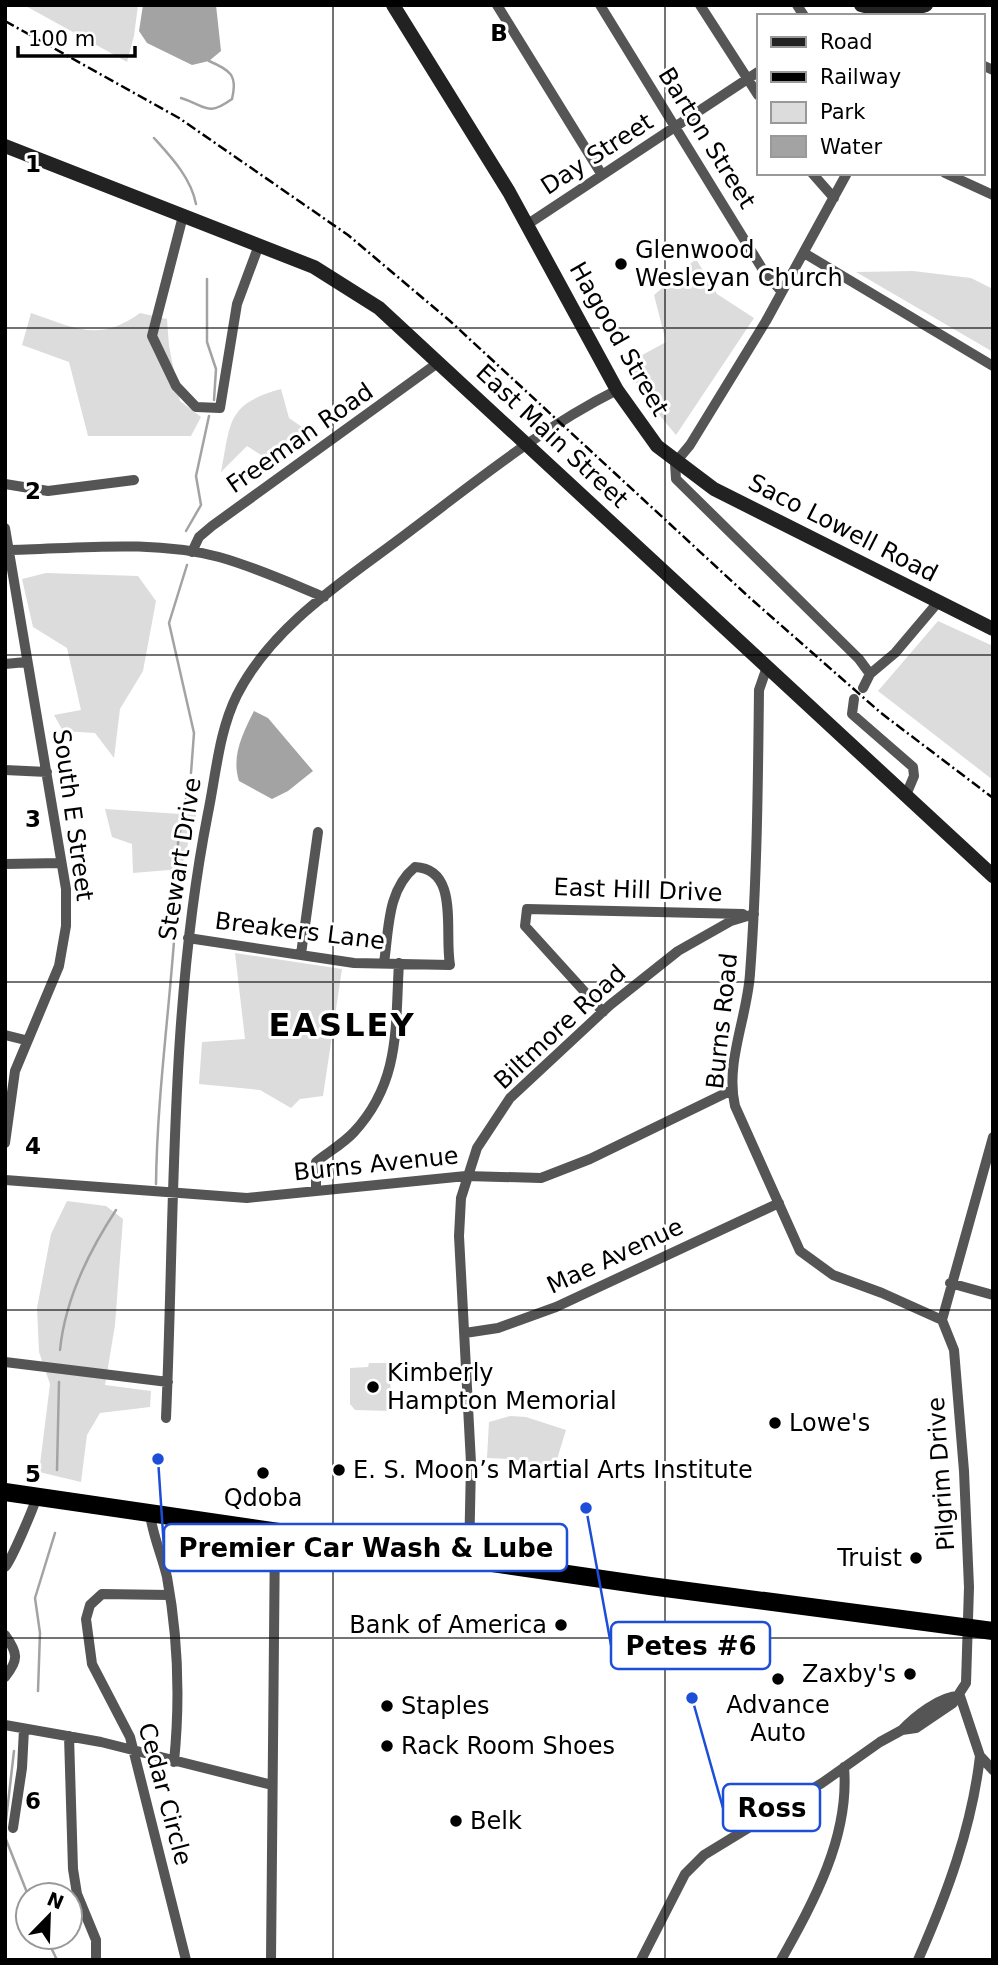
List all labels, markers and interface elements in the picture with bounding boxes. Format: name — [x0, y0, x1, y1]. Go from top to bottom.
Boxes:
scale bar — [18, 14, 135, 58]
legend — [757, 14, 984, 175]
text: B — [490, 20, 508, 46]
text: 100 m — [28, 27, 95, 51]
text: Road — [820, 30, 873, 54]
street label: Barton Street — [652, 62, 762, 214]
text: Railway — [820, 65, 901, 89]
text: Park — [820, 100, 866, 124]
street label: Day Street — [536, 107, 658, 201]
text: Water — [820, 135, 882, 159]
text: 1 — [25, 151, 41, 177]
place label: Glenwood Wesleyan Church — [635, 236, 843, 292]
marker: Glenwood Wesleyan Church — [613, 256, 629, 272]
street label: Hagood Street — [564, 257, 674, 421]
street label: East Main Street — [470, 358, 634, 514]
street label: Freeman Road — [221, 377, 379, 499]
street label: Saco Lowell Road — [744, 468, 942, 588]
text: 2 — [25, 478, 41, 504]
street label: South E Street — [47, 727, 99, 903]
street label: Stewart Drive — [153, 776, 207, 942]
text: 3 — [25, 806, 41, 832]
street label: East Hill Drive — [553, 873, 723, 907]
street label: Breakers Lane — [213, 907, 387, 955]
street label: Burns Road — [701, 952, 743, 1090]
street label: Biltmore Road — [489, 959, 631, 1095]
district label: EASLEY — [268, 1006, 416, 1044]
text: 4 — [25, 1133, 41, 1159]
street label: Burns Avenue — [292, 1141, 460, 1187]
street label: Mae Avenue — [542, 1212, 688, 1300]
place label: Kimberly Hampton Memorial — [387, 1359, 617, 1415]
marker: Kimberly Hampton Memorial — [365, 1379, 381, 1395]
street label: Pilgrim Drive — [922, 1396, 960, 1552]
place label: Lowe's — [789, 1409, 870, 1437]
marker: Lowe's — [767, 1415, 783, 1431]
place label: E. S. Moon’s Martial Arts Institute — [353, 1456, 753, 1484]
text: 5 — [25, 1461, 41, 1487]
marker: E. S. Moon’s Martial Arts Institute — [331, 1462, 347, 1478]
marker: Qdoba — [255, 1465, 271, 1481]
place label: Qdoba — [224, 1484, 302, 1512]
callout: Premier Car Wash & Lube — [164, 1524, 567, 1571]
text: Premier Car Wash & Lube — [179, 1533, 553, 1563]
place label: Truist — [836, 1544, 902, 1572]
marker: Truist — [908, 1550, 924, 1566]
place label: Bank of America — [349, 1611, 547, 1639]
marker: Bank of America — [553, 1617, 569, 1633]
callout: Petes #6 — [611, 1622, 770, 1669]
text: Petes #6 — [625, 1631, 757, 1661]
place label: Zaxby's — [802, 1660, 896, 1688]
marker: Zaxby's — [902, 1666, 918, 1682]
marker: Advance Auto — [770, 1671, 786, 1687]
place label: Advance Auto — [726, 1691, 830, 1747]
place label: Staples — [401, 1692, 490, 1720]
marker: Staples — [379, 1698, 395, 1714]
street label: Cedar Circle — [133, 1720, 197, 1868]
place label: Rack Room Shoes — [401, 1732, 615, 1760]
marker: Rack Room Shoes — [379, 1738, 395, 1754]
callout: Ross — [723, 1784, 820, 1831]
text: 6 — [25, 1788, 41, 1814]
text: Ross — [738, 1793, 806, 1823]
place label: Belk — [470, 1807, 522, 1835]
marker: Belk — [448, 1813, 464, 1829]
north arrow — [14, 1881, 84, 1951]
text: N — [44, 1887, 67, 1914]

